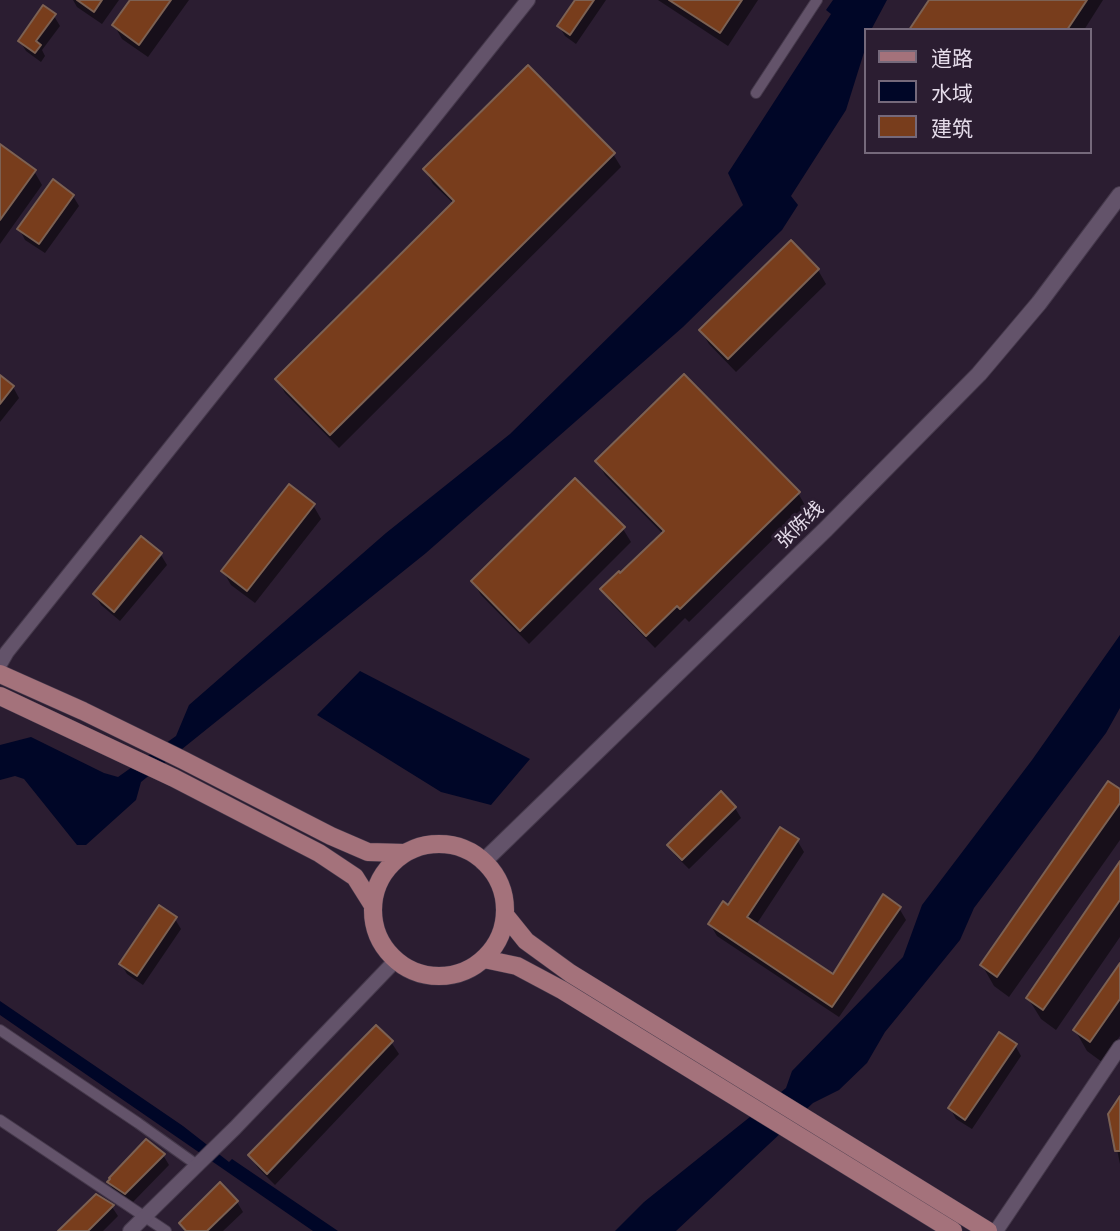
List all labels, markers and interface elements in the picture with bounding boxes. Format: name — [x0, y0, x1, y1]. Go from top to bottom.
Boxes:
legend — [864, 28, 1092, 154]
text: 道路 — [931, 46, 973, 71]
text: 水域 — [931, 81, 973, 106]
text: 建筑 — [931, 116, 973, 141]
street label: 张陈线 — [772, 497, 828, 553]

